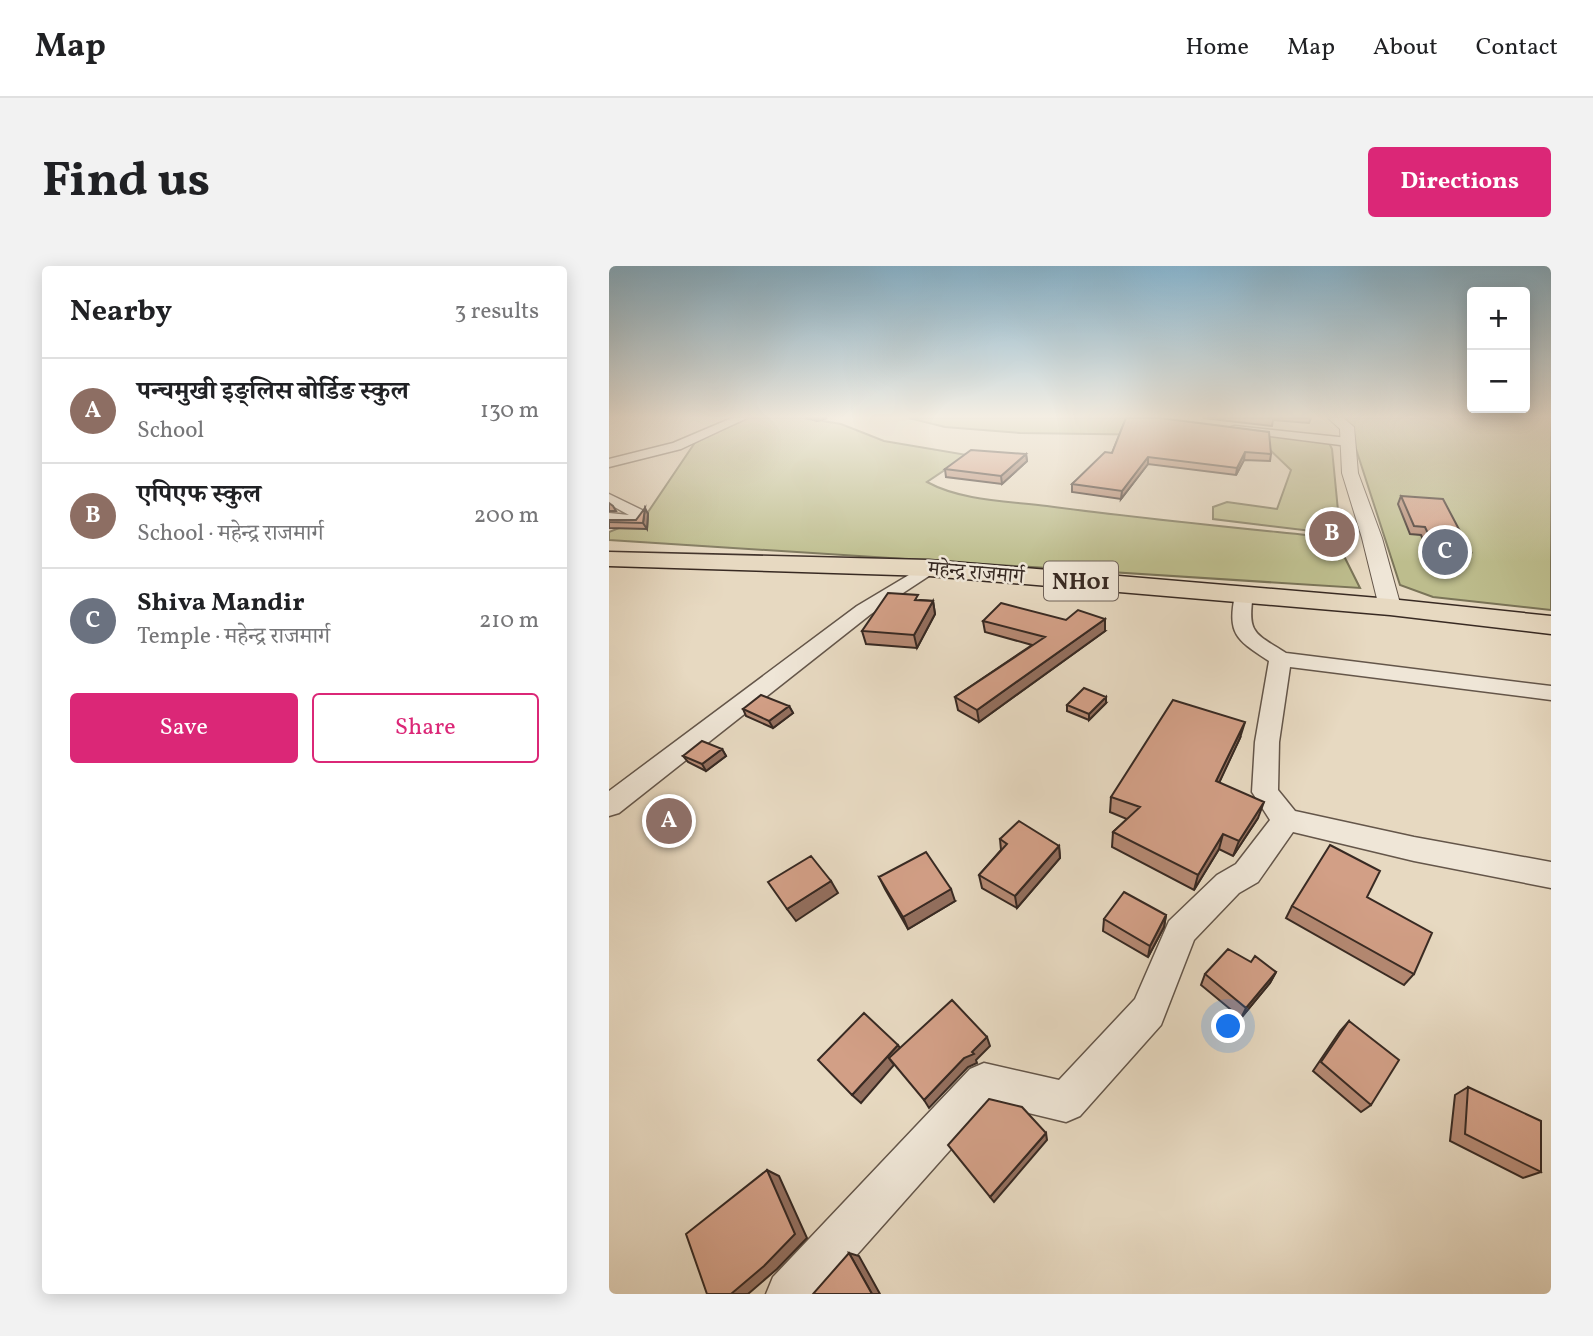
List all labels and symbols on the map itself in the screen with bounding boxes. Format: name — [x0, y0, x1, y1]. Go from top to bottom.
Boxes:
pin: B — [1309, 508, 1355, 560]
pin: C — [1422, 526, 1468, 578]
street label: महेन्द्र राजमार्ग — [926, 555, 1026, 592]
road number: NH01 — [1044, 562, 1118, 600]
pin: A — [646, 795, 692, 847]
your location — [1211, 1009, 1245, 1043]

